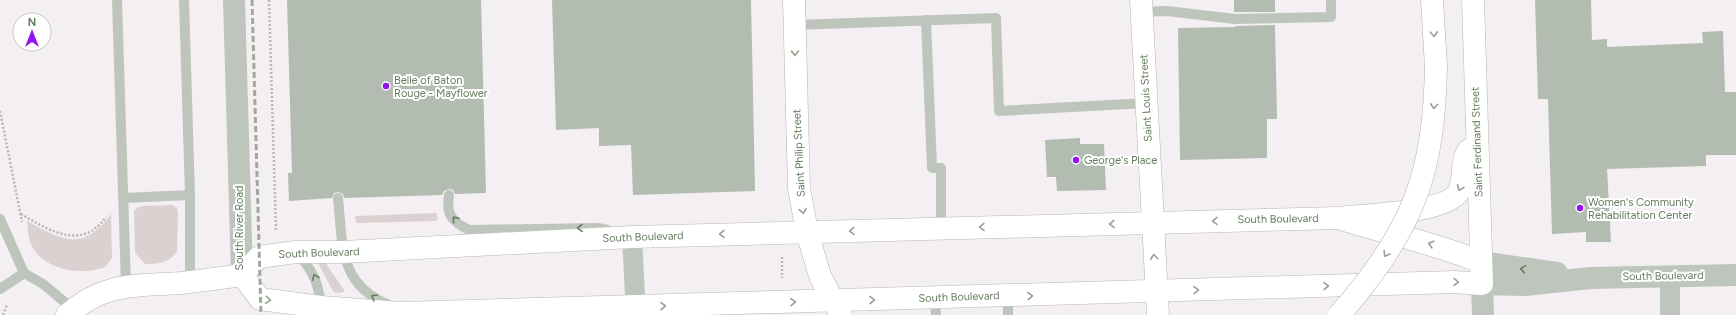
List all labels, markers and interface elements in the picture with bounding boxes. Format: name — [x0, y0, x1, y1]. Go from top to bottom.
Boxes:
north arrow — [12, 12, 52, 52]
text: N — [28, 16, 36, 29]
one-way arrow — [1430, 31, 1438, 37]
one-way arrow — [791, 50, 799, 56]
street label: Saint Louis Street — [1137, 54, 1155, 142]
place label: Belle of Baton Rouge - Mayflower — [394, 74, 488, 100]
marker: Belle of Baton Rouge - Mayflower — [381, 81, 391, 91]
street label: Saint Ferdinand Street — [1469, 87, 1485, 197]
one-way arrow — [1430, 103, 1439, 109]
street label: Saint Philip Street — [790, 109, 808, 197]
place label: George's Place — [1084, 154, 1157, 167]
marker: George's Place — [1071, 155, 1081, 165]
one-way arrow — [1456, 184, 1464, 191]
street label: South River Road — [233, 185, 246, 271]
place label: Women's Community Rehabilitation Center — [1588, 196, 1694, 222]
marker: Women's Community Rehabilitation Center — [1575, 203, 1585, 213]
one-way arrow — [798, 207, 807, 214]
street label: South Boulevard — [1237, 212, 1319, 226]
one-way arrow — [452, 217, 459, 224]
one-way arrow — [1212, 217, 1218, 225]
one-way arrow — [1109, 219, 1115, 228]
one-way arrow — [979, 222, 985, 231]
one-way arrow — [577, 224, 583, 232]
one-way arrow — [849, 226, 855, 235]
street label: South Boulevard — [602, 229, 684, 245]
one-way arrow — [719, 230, 725, 239]
one-way arrow — [1428, 240, 1435, 249]
street label: South Boulevard — [278, 245, 360, 261]
one-way arrow — [1383, 250, 1390, 257]
one-way arrow — [1150, 254, 1159, 260]
one-way arrow — [1520, 265, 1526, 274]
street label: South Boulevard — [1622, 269, 1704, 283]
one-way arrow — [311, 273, 319, 280]
one-way arrow — [1453, 278, 1459, 287]
one-way arrow — [1323, 282, 1329, 290]
one-way arrow — [1193, 286, 1199, 295]
street label: South Boulevard — [918, 289, 1000, 305]
one-way arrow — [1027, 291, 1033, 300]
one-way arrow — [371, 294, 378, 302]
one-way arrow — [265, 296, 271, 305]
one-way arrow — [869, 296, 875, 304]
one-way arrow — [790, 298, 796, 306]
one-way arrow — [660, 302, 666, 311]

